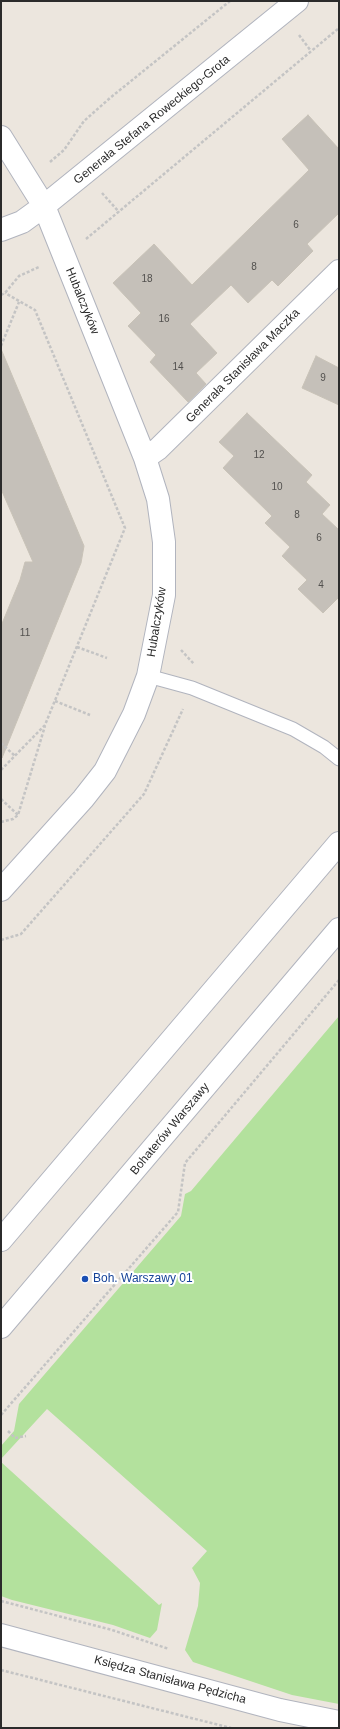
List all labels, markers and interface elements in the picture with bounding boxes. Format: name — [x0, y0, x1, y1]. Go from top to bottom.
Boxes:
street label: Generała Stefana Roweckiego-Grota — [71, 52, 233, 188]
house number: 6 — [293, 219, 299, 231]
house number: 8 — [251, 261, 257, 273]
street label: Hubalczyków — [62, 266, 102, 336]
house number: 18 — [141, 273, 153, 285]
street label: Generała Stanisława Maczka — [183, 306, 303, 426]
house number: 16 — [158, 313, 170, 325]
house number: 14 — [172, 361, 184, 373]
house number: 9 — [320, 372, 326, 384]
house number: 12 — [253, 449, 265, 461]
house number: 10 — [271, 481, 283, 493]
house number: 8 — [294, 509, 300, 521]
house number: 6 — [316, 532, 322, 544]
house number: 4 — [318, 579, 324, 591]
street label: Hubalczyków — [144, 586, 170, 658]
house number: 11 — [20, 627, 30, 639]
street label: Bohaterów Warszawy — [127, 1080, 213, 1178]
place label: Boh. Warszawy 01 — [93, 1272, 193, 1286]
marker: Boh. Warszawy 01 — [80, 1274, 90, 1284]
street label: Księdza Stanisława Pędzicha — [92, 1653, 248, 1707]

